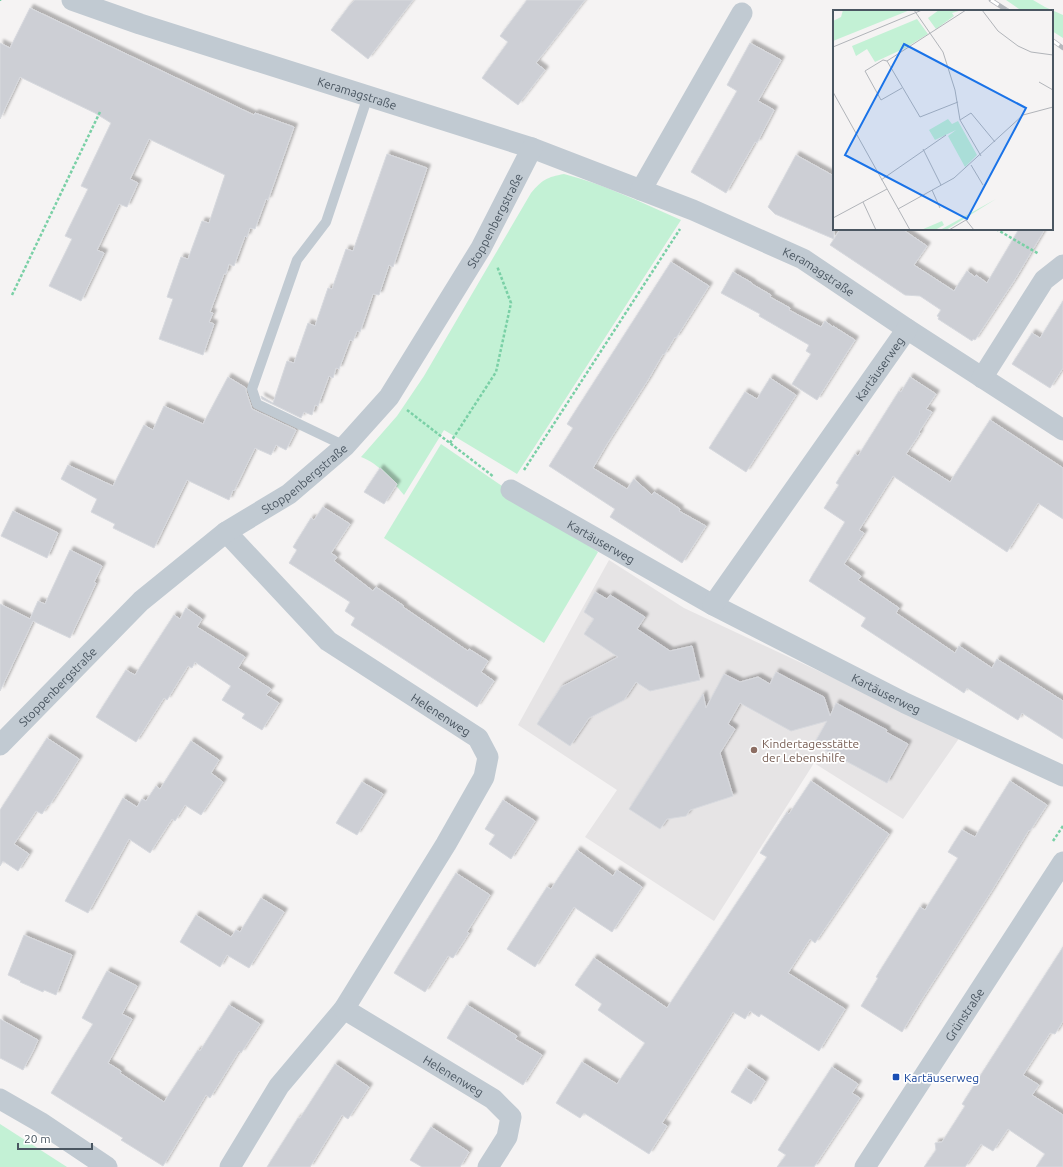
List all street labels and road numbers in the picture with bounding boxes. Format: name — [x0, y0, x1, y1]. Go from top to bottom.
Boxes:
street label: Keramagstraße — [316, 74, 399, 111]
street label: Stoppenbergstraße — [464, 171, 525, 270]
street label: Keramagstraße — [781, 244, 857, 298]
street label: Kartäuserweg — [852, 334, 906, 403]
street label: Stoppenbergstraße — [259, 441, 349, 516]
street label: Kartäuserweg — [565, 517, 637, 566]
street label: Stoppenbergstraße — [16, 644, 99, 729]
street label: Kartäuserweg — [850, 671, 923, 716]
street label: Helenenweg — [409, 690, 473, 738]
street label: Grünstraße — [942, 985, 986, 1043]
street label: Helenenweg — [421, 1052, 486, 1098]

